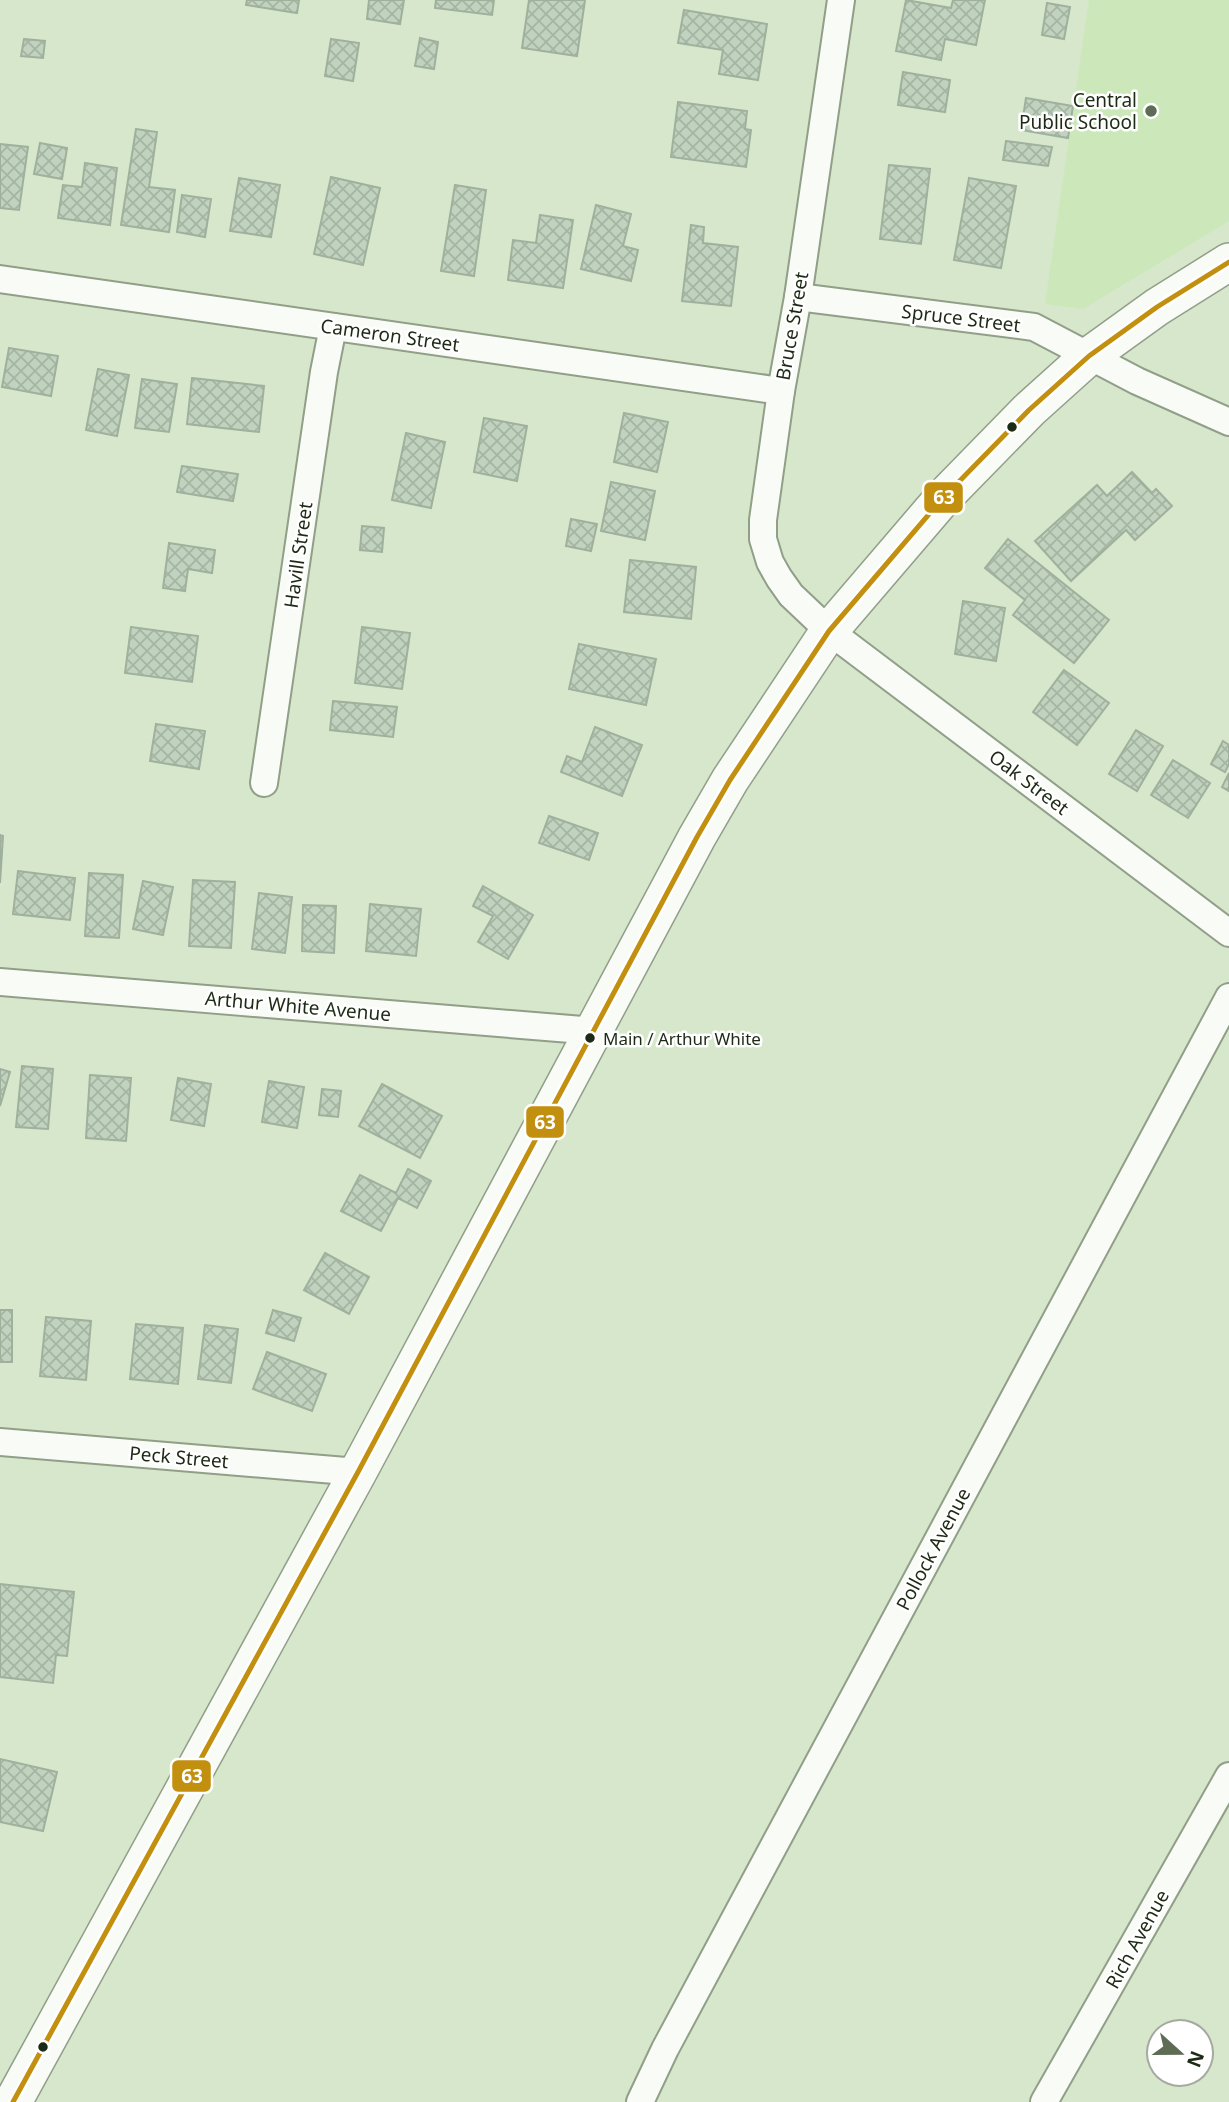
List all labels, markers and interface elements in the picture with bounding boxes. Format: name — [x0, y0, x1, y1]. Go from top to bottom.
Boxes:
place label: Central Public School — [1019, 87, 1137, 135]
marker: Central Public School — [1143, 103, 1159, 119]
street label: Bruce Street — [770, 270, 814, 382]
street label: Spruce Street — [900, 298, 1022, 338]
street label: Cameron Street — [319, 312, 461, 358]
unlabelled marker — [1005, 420, 1019, 434]
line badge: 63 — [923, 481, 964, 514]
text: 63 — [933, 484, 955, 510]
street label: Havill Street — [278, 500, 318, 610]
street label: Oak Street — [984, 743, 1074, 821]
street label: Arthur White Avenue — [204, 985, 392, 1027]
place label: Main / Arthur White — [603, 1027, 761, 1050]
marker: Main / Arthur White — [583, 1031, 597, 1045]
line badge: 63 — [525, 1105, 565, 1139]
text: 63 — [534, 1109, 556, 1135]
street label: Peck Street — [128, 1440, 230, 1474]
street label: Pollock Avenue — [890, 1483, 976, 1615]
line badge: 63 — [171, 1759, 212, 1793]
text: 63 — [181, 1763, 203, 1789]
street label: Rich Avenue — [1099, 1885, 1175, 1993]
north arrow — [1145, 2018, 1215, 2088]
unlabelled marker — [36, 2040, 50, 2054]
text: N — [1181, 2047, 1211, 2071]

